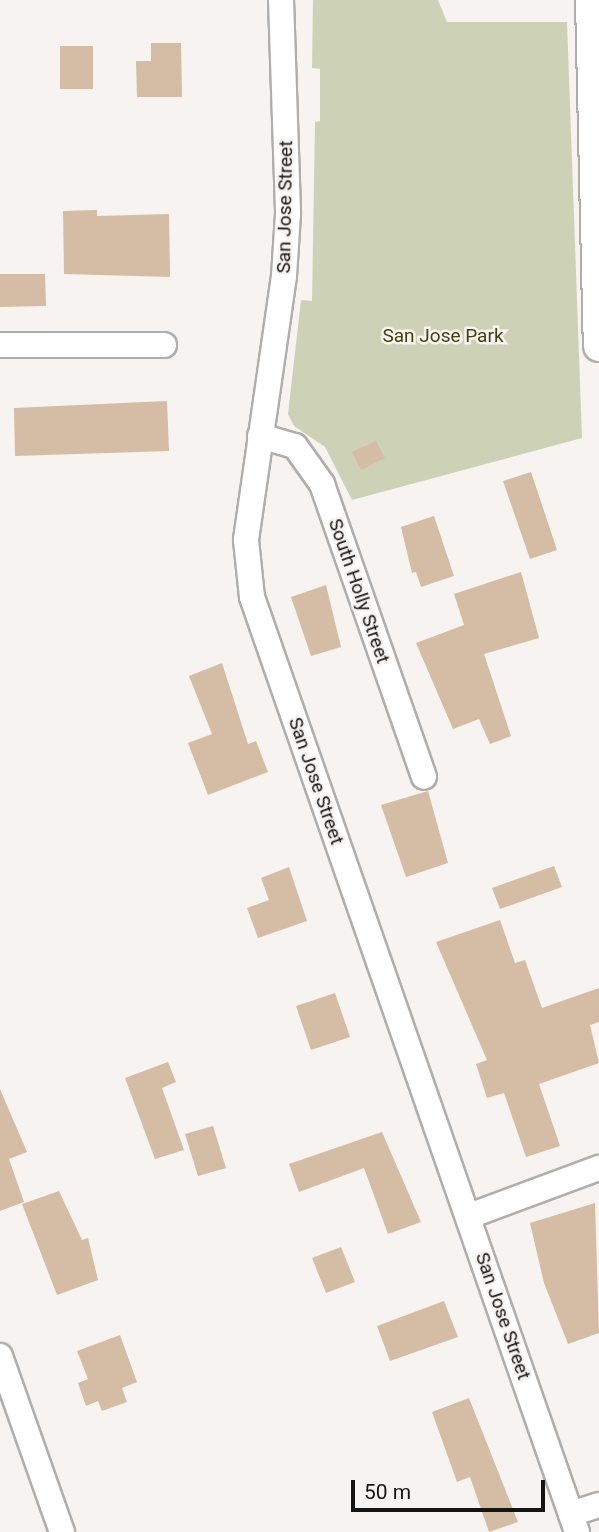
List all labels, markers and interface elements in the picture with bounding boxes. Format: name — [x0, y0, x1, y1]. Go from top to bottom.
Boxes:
street label: San Jose Street — [272, 140, 298, 274]
park label: San Jose Park — [382, 325, 504, 347]
street label: South Holly Street — [324, 516, 394, 666]
street label: San Jose Street — [284, 714, 348, 848]
street label: San Jose Street — [471, 1249, 535, 1383]
scale bar — [354, 1466, 548, 1510]
text: 50 m — [364, 1480, 411, 1504]

